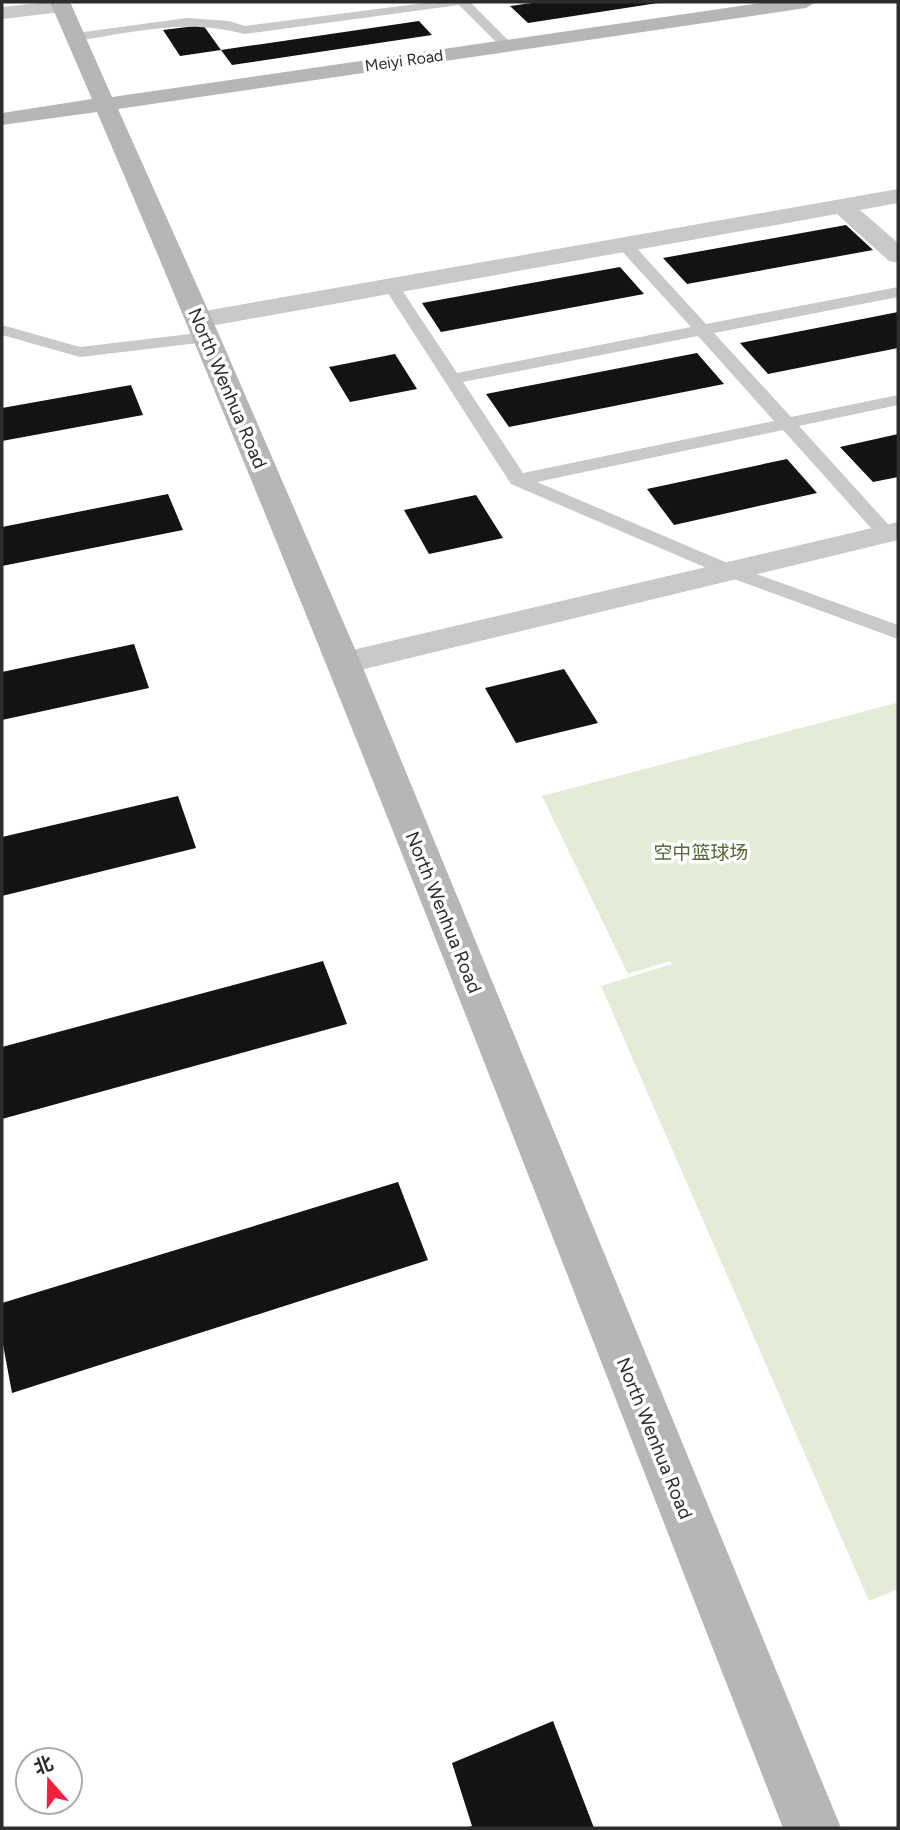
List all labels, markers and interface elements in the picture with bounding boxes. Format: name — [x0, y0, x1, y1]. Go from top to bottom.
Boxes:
street label: Meiyi Road — [364, 46, 444, 75]
street label: North Wenhua Road — [183, 304, 272, 472]
street label: North Wenhua Road — [401, 828, 486, 996]
park label: 空中篮球场 — [653, 841, 749, 864]
street label: North Wenhua Road — [612, 1354, 697, 1522]
north arrow — [14, 1746, 84, 1816]
text: 北 — [30, 1751, 56, 1780]

